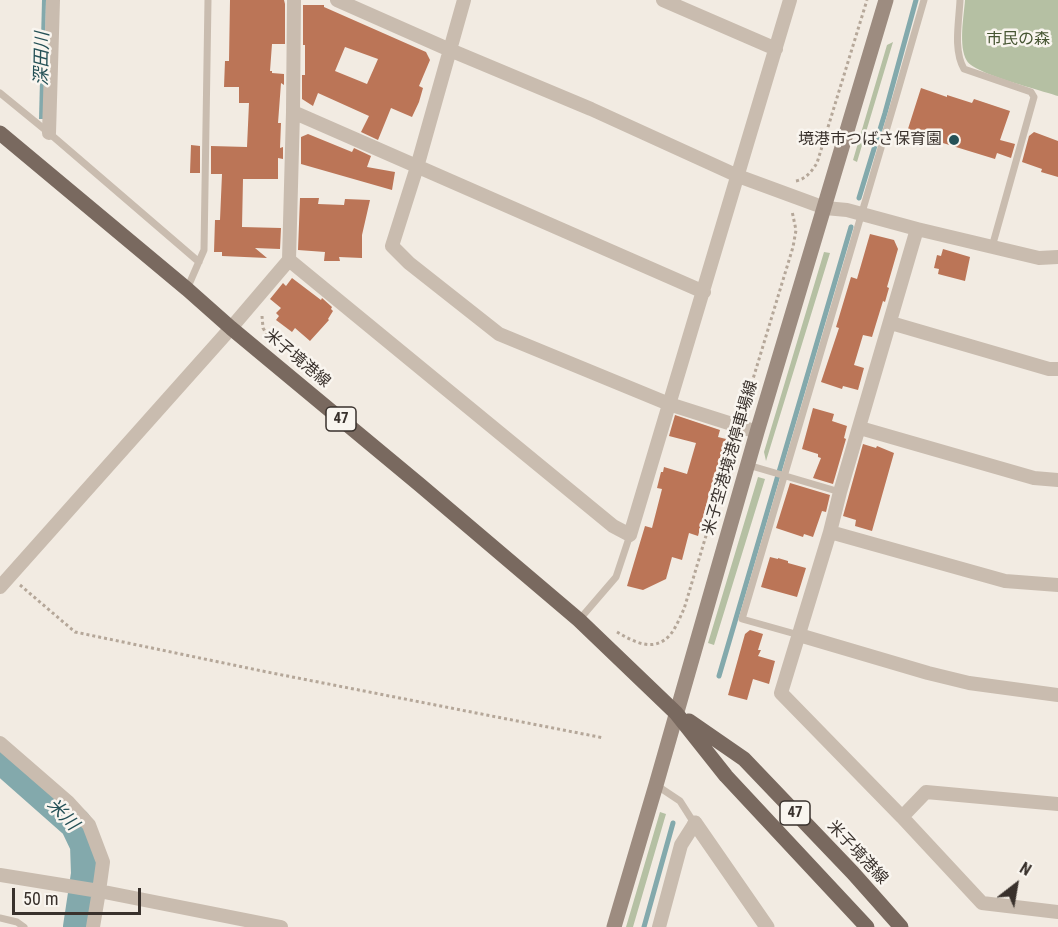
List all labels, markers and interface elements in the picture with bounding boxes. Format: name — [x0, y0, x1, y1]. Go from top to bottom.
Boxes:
park label: 市民の森 — [986, 30, 1050, 50]
water label: 深田川 — [32, 32, 54, 86]
place label: 境港市つばさ保育園 — [798, 130, 942, 150]
marker: 境港市つばさ保育園 — [947, 133, 961, 147]
street label: 米子境港線 — [260, 326, 334, 392]
street label: 米子空港境港停車場線 — [700, 378, 762, 538]
road number: 47 — [326, 407, 356, 431]
water label: 米川 — [42, 795, 82, 835]
road number: 47 — [780, 801, 810, 825]
street label: 米子境港線 — [823, 817, 891, 889]
north arrow — [986, 855, 1046, 915]
text: N — [1016, 858, 1035, 880]
scale bar — [15, 876, 144, 914]
text: 50 m — [23, 888, 58, 909]

